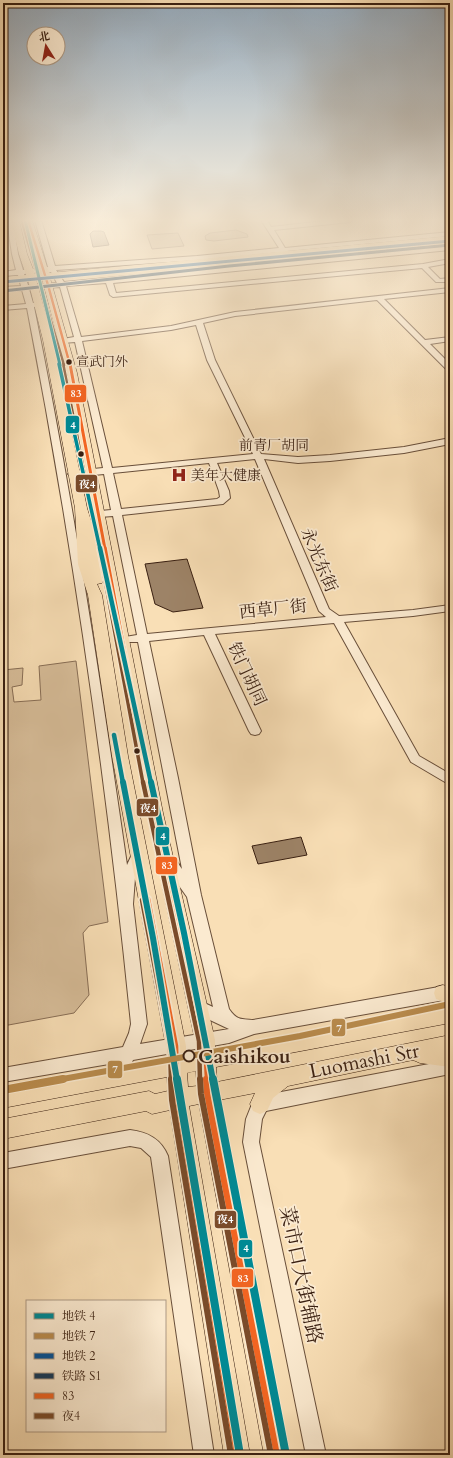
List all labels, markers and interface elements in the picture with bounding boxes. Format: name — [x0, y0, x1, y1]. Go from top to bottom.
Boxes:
north arrow — [26, 26, 66, 66]
text: 北 — [37, 28, 51, 45]
place label: 宣武门外 — [76, 353, 128, 371]
marker: 宣武门外 — [64, 357, 74, 367]
line badge: 83 — [64, 384, 87, 403]
text: 83 — [70, 386, 82, 401]
line badge: 4 — [65, 415, 80, 434]
text: 4 — [70, 418, 76, 433]
street label: 前青厂胡同 — [239, 436, 309, 455]
unlabelled marker — [76, 449, 86, 459]
hospital icon: 美年大健康 — [170, 466, 188, 484]
place label: 美年大健康 — [191, 466, 261, 485]
line badge: 夜4 — [75, 474, 98, 493]
text: 夜4 — [79, 477, 96, 492]
street label: 永光东街 — [295, 524, 343, 596]
street label: 西草厂街 — [238, 594, 308, 624]
street label: 铁门胡同 — [222, 638, 272, 710]
unlabelled marker — [132, 746, 142, 756]
line badge: 夜4 — [136, 798, 159, 817]
text: 夜4 — [140, 801, 157, 816]
line badge: 4 — [155, 826, 170, 846]
text: 4 — [160, 829, 166, 844]
line badge: 83 — [155, 856, 178, 875]
text: 83 — [161, 858, 173, 873]
line badge: 7 — [331, 1018, 346, 1037]
text: 7 — [336, 1021, 342, 1036]
street label: Luomashi Str — [307, 1037, 422, 1085]
place label: Caishikou — [198, 1043, 291, 1070]
marker: Caishikou — [182, 1049, 196, 1063]
line badge: 7 — [107, 1060, 123, 1079]
text: 7 — [112, 1062, 118, 1077]
street label: 菜市口大街辅路 — [273, 1204, 329, 1346]
line badge: 夜4 — [214, 1210, 237, 1229]
text: 夜4 — [217, 1212, 234, 1227]
line badge: 4 — [238, 1239, 253, 1258]
text: 4 — [243, 1241, 249, 1256]
line badge: 83 — [231, 1268, 254, 1288]
text: 83 — [237, 1271, 249, 1286]
legend — [26, 1300, 166, 1432]
text: 地铁 4 — [62, 1308, 95, 1324]
text: 地铁 7 — [62, 1328, 95, 1344]
text: 地铁 2 — [62, 1348, 95, 1364]
text: 铁路 S1 — [62, 1368, 101, 1384]
text: 83 — [62, 1388, 74, 1404]
text: 夜4 — [62, 1408, 80, 1424]

